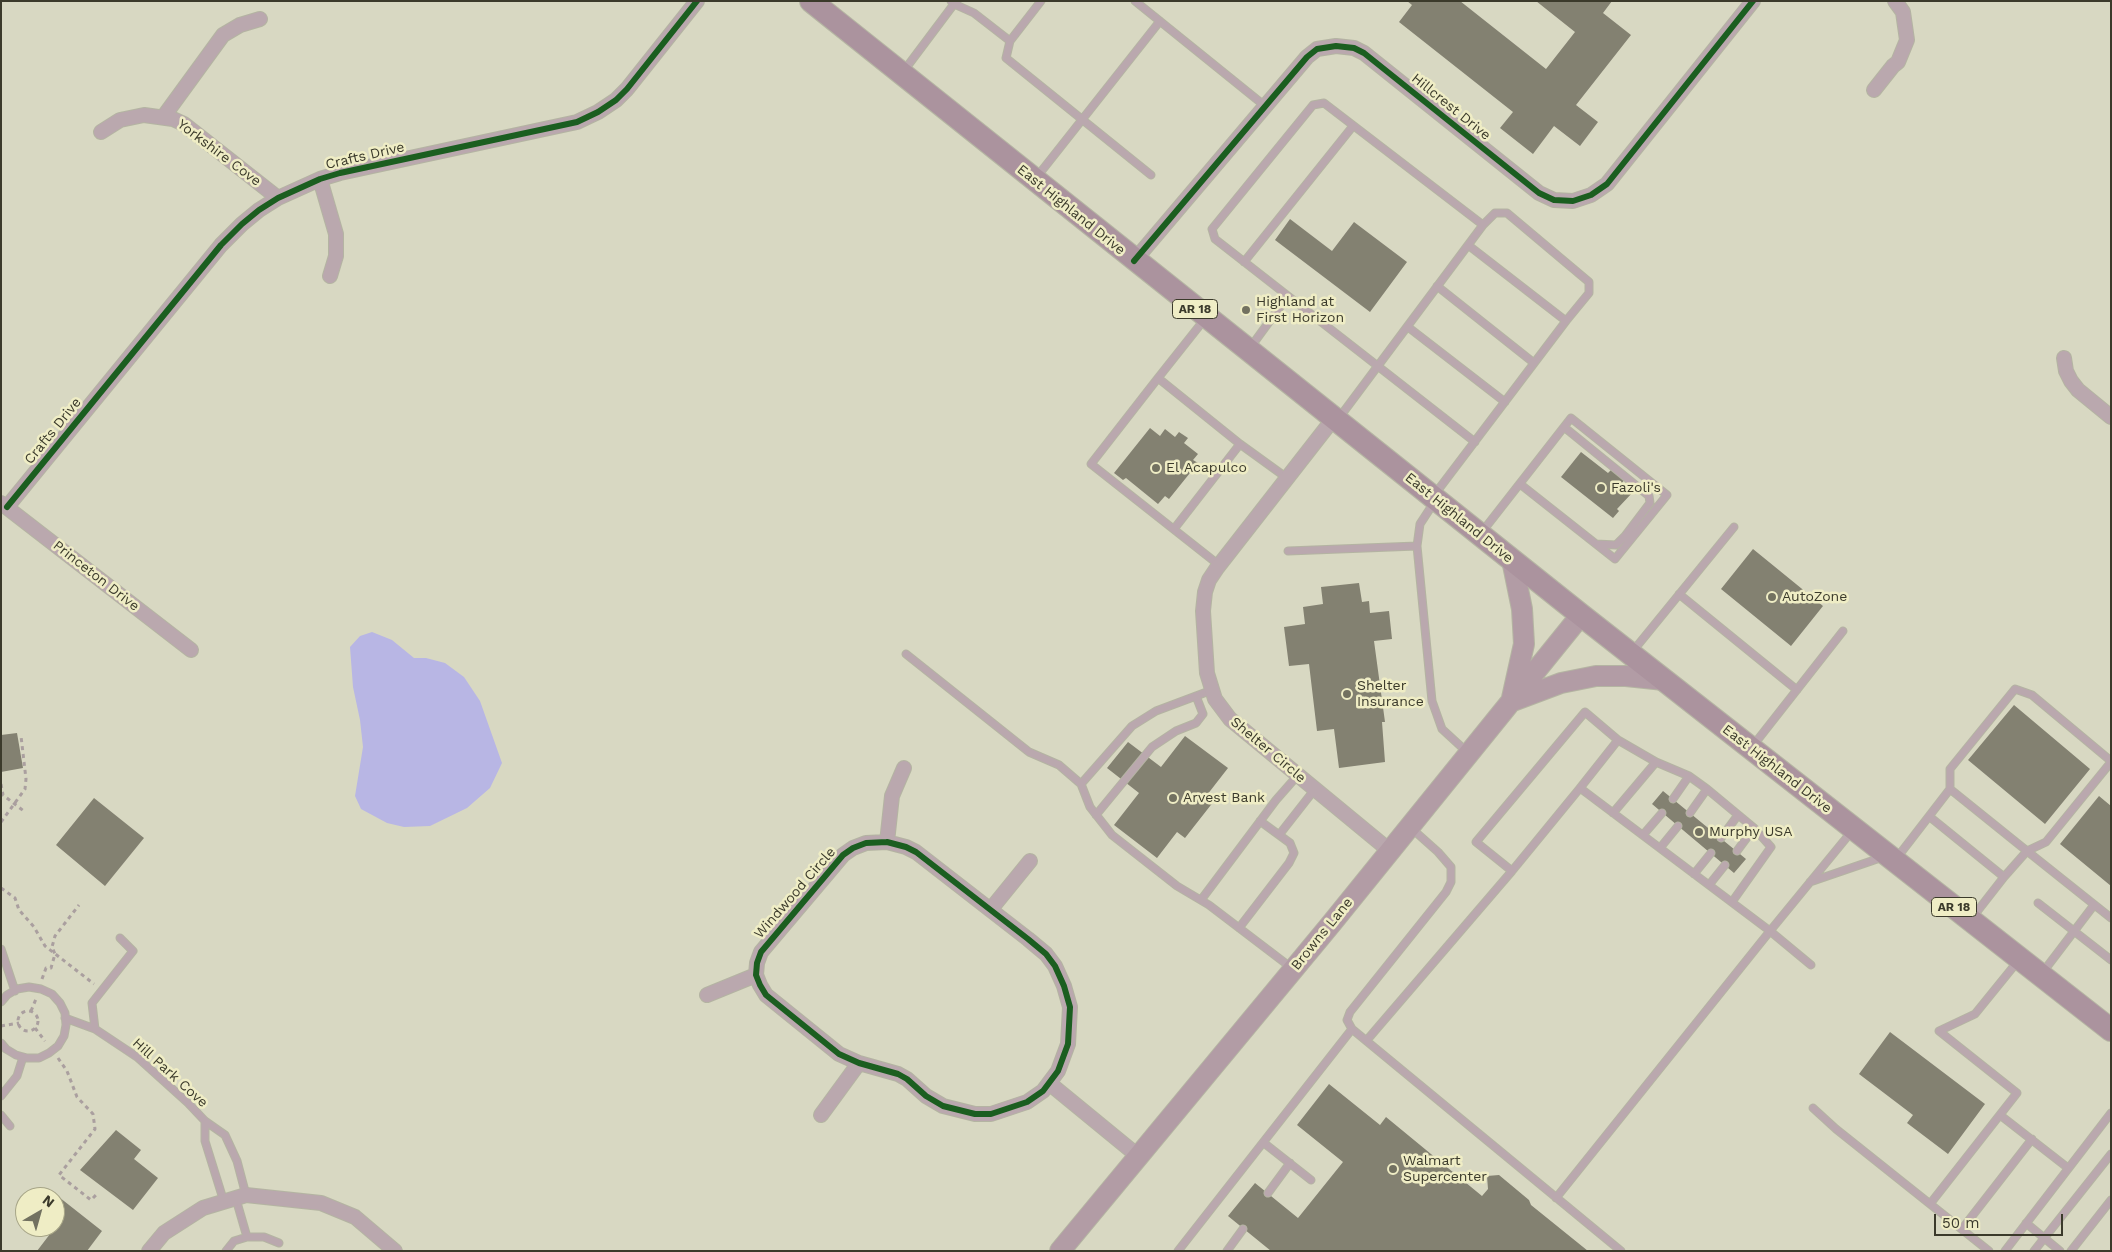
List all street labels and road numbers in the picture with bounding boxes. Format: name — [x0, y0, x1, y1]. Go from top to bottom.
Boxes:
street label: Hillcrest Drive — [1408, 70, 1494, 144]
street label: Yorkshire Cove — [174, 116, 264, 190]
street label: Crafts Drive — [324, 139, 406, 173]
street label: East Highland Drive — [1014, 161, 1128, 259]
road number: AR 18 — [1172, 300, 1218, 318]
street label: Crafts Drive — [21, 394, 85, 468]
street label: East Highland Drive — [1402, 469, 1516, 567]
street label: Princeton Drive — [50, 537, 142, 615]
street label: Shelter Circle — [1227, 714, 1309, 786]
street label: East Highland Drive — [1719, 721, 1835, 817]
street label: Windwood Circle — [751, 844, 839, 942]
street label: Browns Lane — [1288, 894, 1356, 974]
road number: AR 18 — [1932, 898, 1976, 916]
street label: Hill Park Cove — [129, 1035, 211, 1111]

